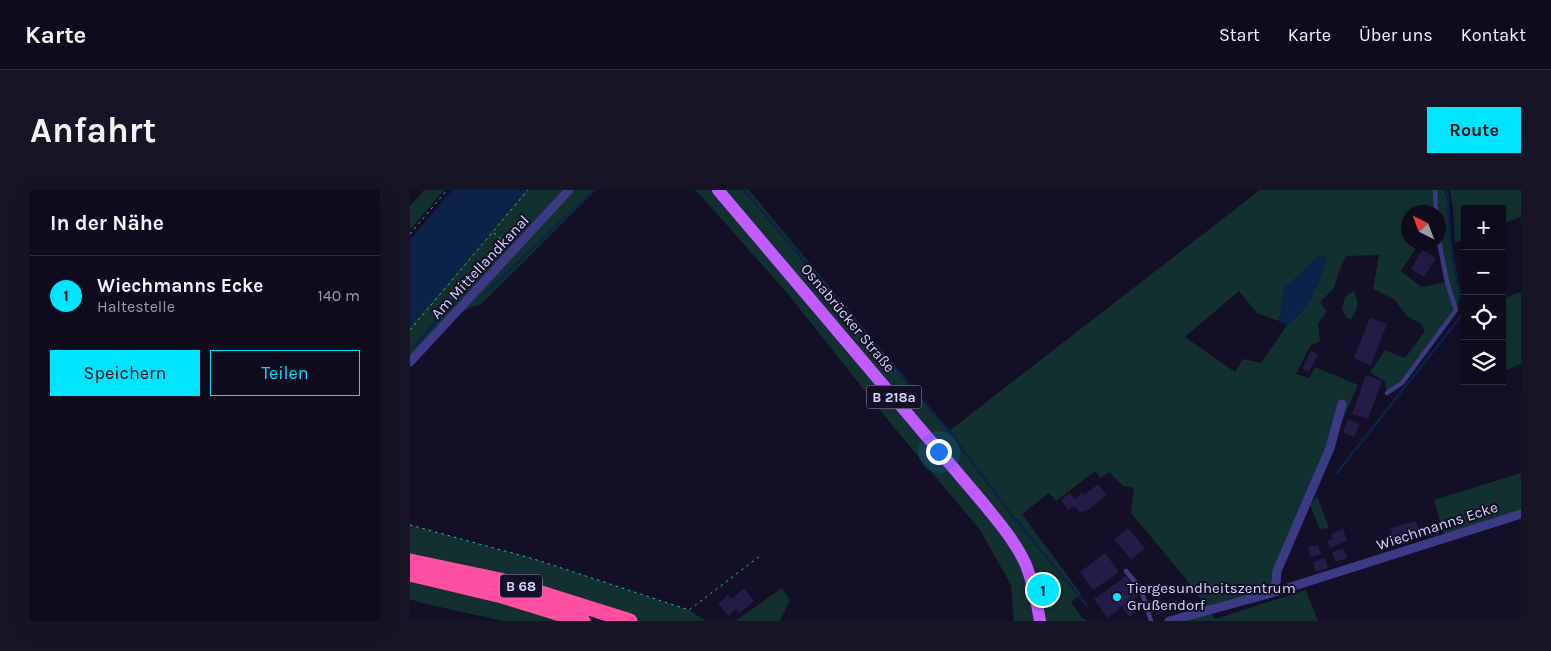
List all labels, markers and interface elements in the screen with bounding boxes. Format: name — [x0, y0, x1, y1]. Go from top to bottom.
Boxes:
text: Karte — [25, 21, 86, 49]
text: Start — [1219, 24, 1260, 46]
text: Karte — [1288, 24, 1331, 46]
text: Über uns — [1359, 24, 1433, 46]
text: Kontakt — [1461, 24, 1526, 46]
button: Route — [1427, 107, 1521, 153]
text: Anfahrt — [30, 110, 156, 151]
north arrow — [1401, 205, 1446, 250]
map controls — [1461, 205, 1506, 385]
button: + — [1461, 205, 1506, 250]
text: In der Nähe — [50, 211, 164, 235]
street label: Am Mittellandkanal — [427, 211, 533, 323]
button: − — [1461, 250, 1506, 295]
street label: Osnabrücker Straße — [797, 260, 899, 376]
text: Wiechmanns Ecke — [97, 275, 263, 297]
text: 1 — [63, 286, 69, 305]
text: 140 m — [318, 286, 360, 305]
button: locate — [1461, 295, 1506, 340]
text: Haltestelle — [97, 297, 175, 316]
button: layers — [1461, 340, 1506, 385]
button: Speichern — [50, 350, 200, 396]
button: Teilen — [210, 350, 360, 396]
road number: B 218a — [866, 386, 922, 408]
your location — [926, 439, 952, 465]
street label: Wiechmanns Ecke — [1374, 498, 1500, 554]
pin: 1 — [1027, 571, 1059, 609]
road number: B 68 — [500, 574, 542, 598]
place label: Tiergesundheitszentrum Grußendorf — [1127, 579, 1296, 614]
marker: Tiergesundheitszentrum Grußendorf — [1111, 591, 1123, 603]

